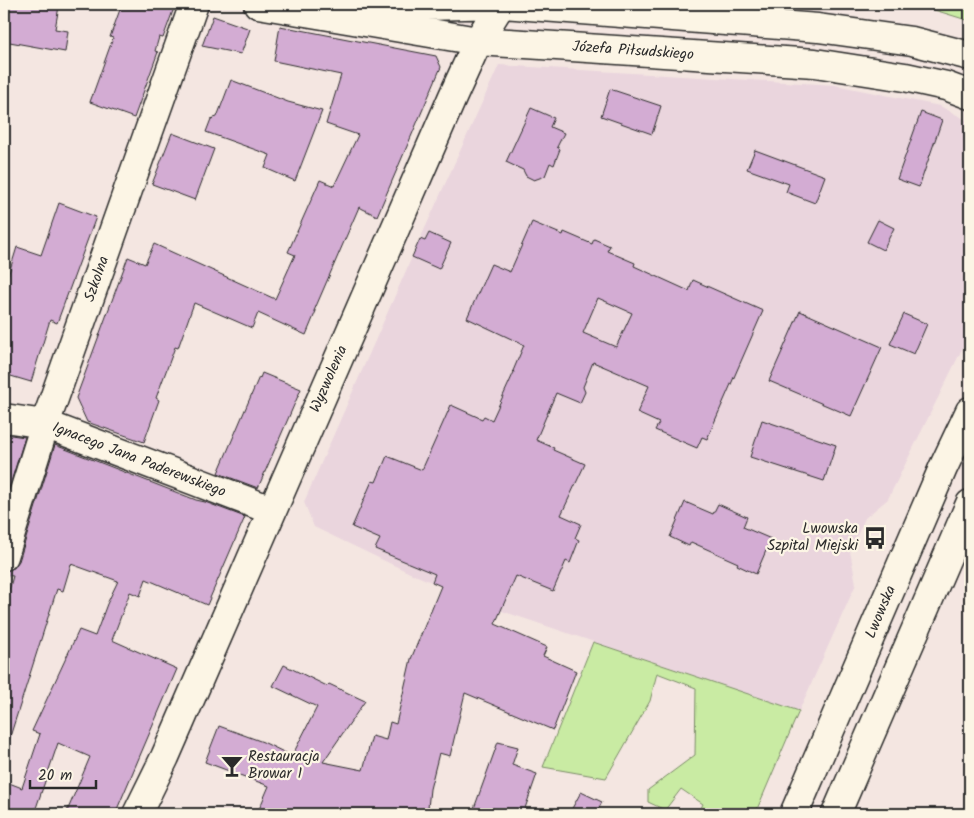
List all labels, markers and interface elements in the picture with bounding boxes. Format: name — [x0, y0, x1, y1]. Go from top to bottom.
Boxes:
street label: Józefa Piłsudskiego — [571, 35, 695, 67]
street label: Szkolna — [78, 253, 116, 305]
street label: Wyzwolenia — [304, 342, 354, 416]
street label: Ignacego Jana Paderewskiego — [49, 416, 229, 504]
place label: Lwowska Szpital Miejski — [767, 517, 859, 558]
bus stop icon: Lwowska Szpital Miejski — [862, 525, 888, 551]
street label: Lwowska — [859, 582, 903, 642]
place label: Restauracja Browar 1 — [248, 745, 319, 786]
bar icon: Restauracja Browar 1 — [219, 753, 245, 779]
scale bar — [30, 758, 96, 790]
text: 20 m — [38, 764, 72, 788]

